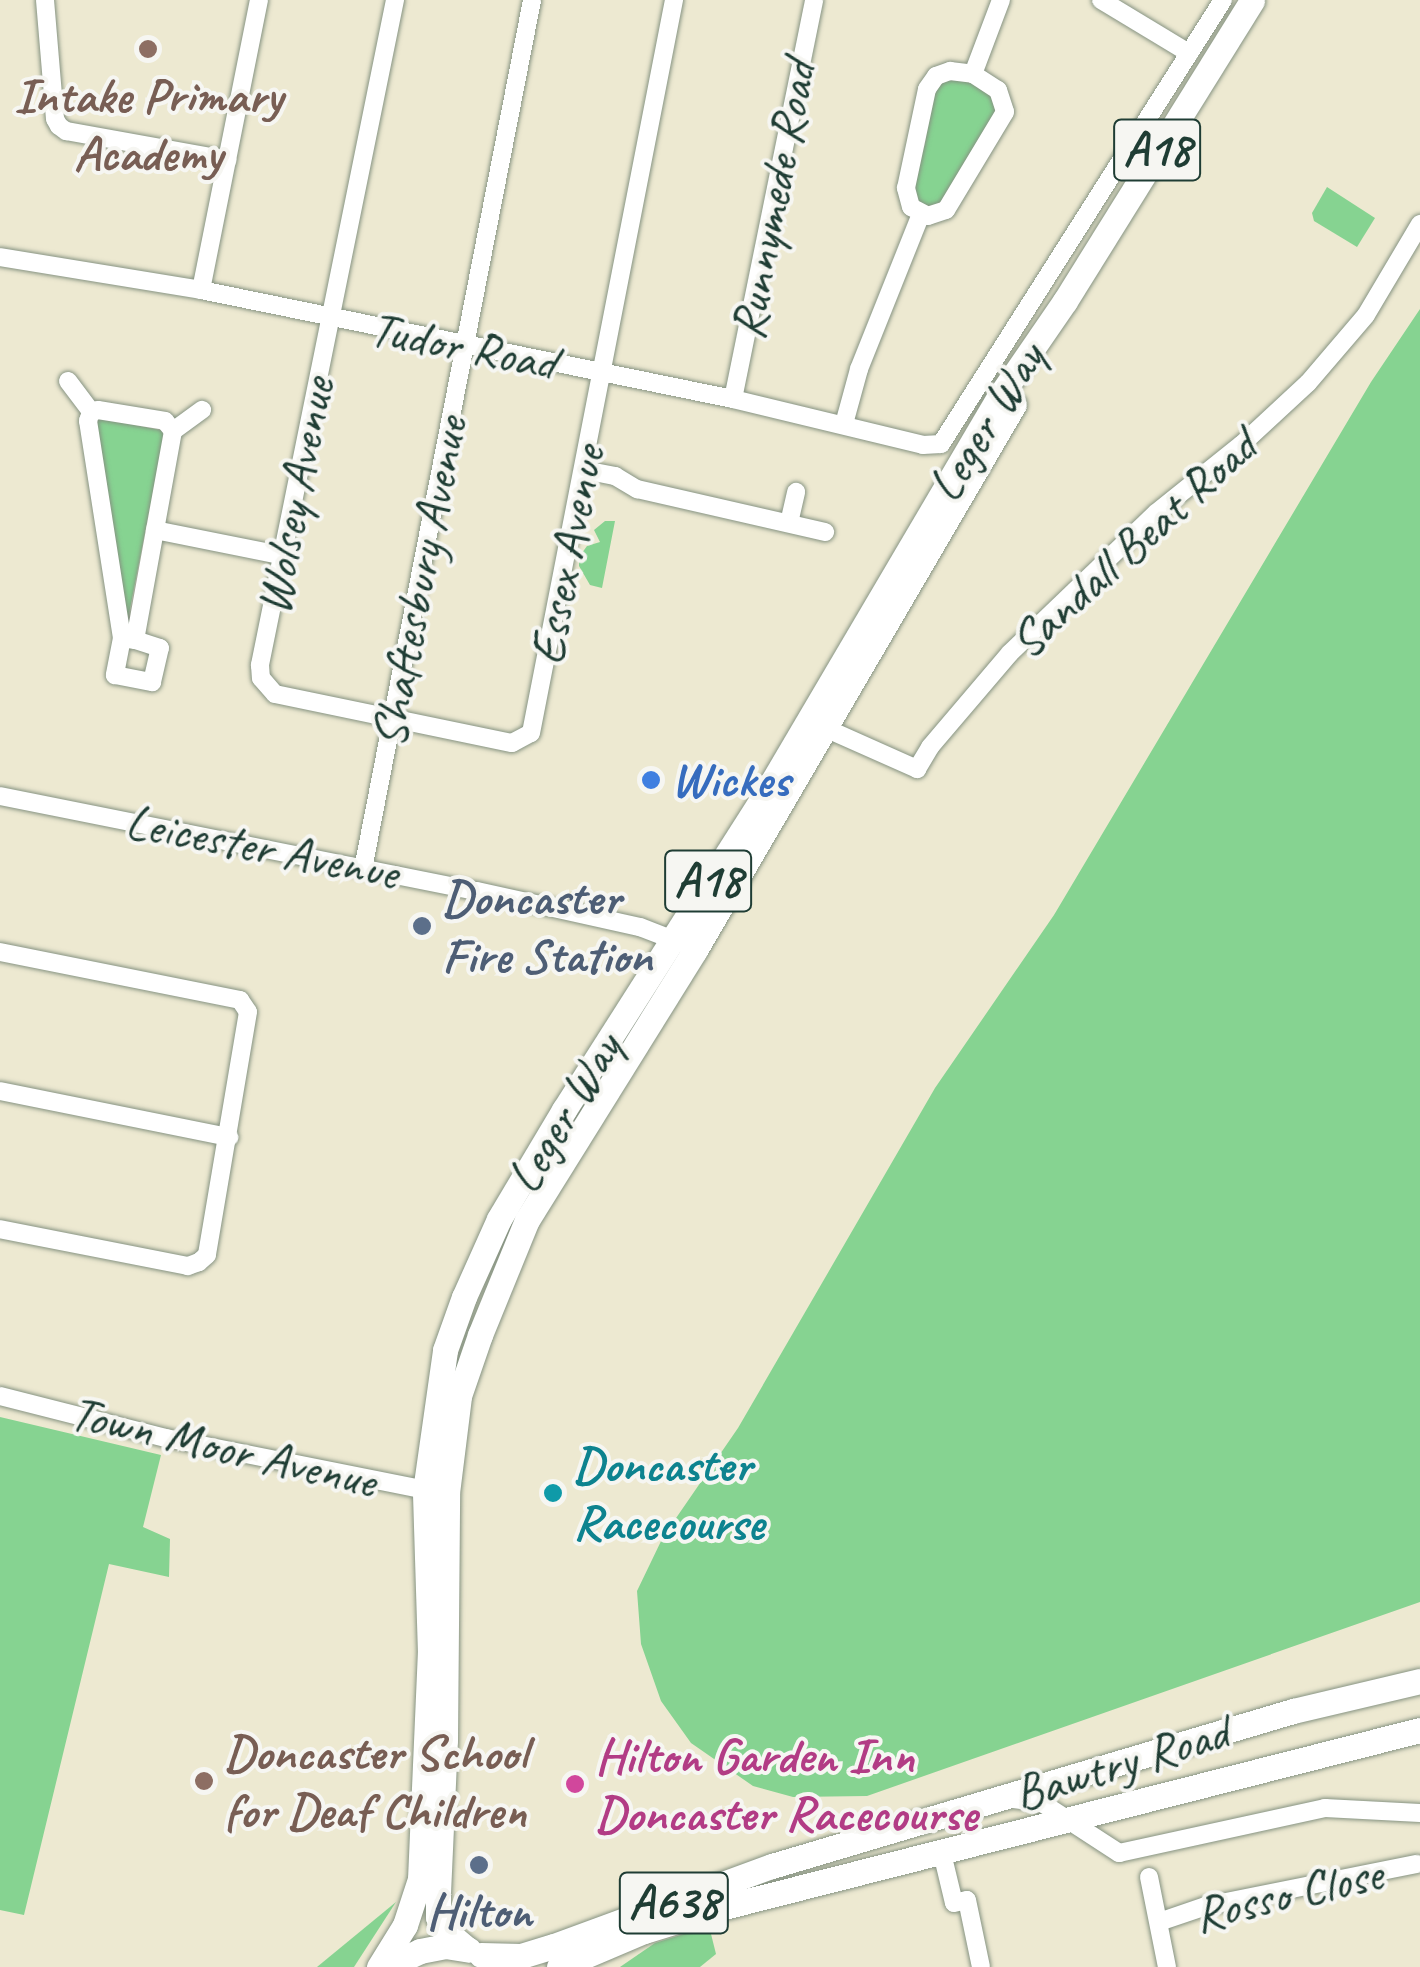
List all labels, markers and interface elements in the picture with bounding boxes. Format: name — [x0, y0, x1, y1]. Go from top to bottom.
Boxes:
marker: Intake Primary Academy — [137, 38, 159, 60]
street label: Runnymede Road — [717, 56, 829, 344]
place label: Intake Primary Academy — [15, 65, 281, 182]
road number: A18 — [1112, 107, 1202, 193]
street label: Tudor Road — [365, 299, 561, 393]
street label: Leger Way — [914, 332, 1058, 512]
street label: Wolsey Avenue — [243, 373, 347, 619]
street label: Shaftesbury Avenue — [358, 412, 480, 752]
street label: Sandall Beat Road — [997, 417, 1269, 671]
street label: Essex Avenue — [516, 441, 618, 669]
place label: Wickes — [671, 750, 789, 810]
marker: Wickes — [640, 769, 662, 791]
street label: Leicester Avenue — [121, 791, 403, 903]
road number: A18 — [663, 838, 753, 924]
place label: Doncaster Fire Station — [442, 867, 654, 984]
marker: Doncaster Fire Station — [411, 915, 433, 937]
street label: Leger Way — [493, 1022, 635, 1204]
street label: Town Moor Avenue — [64, 1383, 382, 1511]
place label: Doncaster Racecourse — [573, 1434, 764, 1552]
marker: Doncaster Racecourse — [542, 1482, 564, 1504]
street label: Bawtry Road — [1007, 1702, 1235, 1824]
place label: Doncaster School for Deaf Children — [224, 1722, 525, 1840]
place label: Hilton Garden Inn Doncaster Racecourse — [595, 1725, 976, 1842]
marker: Doncaster School for Deaf Children — [193, 1770, 215, 1792]
marker: Hilton Garden Inn Doncaster Racecourse — [564, 1773, 586, 1795]
street label: Rosso Close — [1188, 1843, 1388, 1945]
marker: Hilton — [468, 1854, 490, 1876]
road number: A638 — [616, 1860, 732, 1946]
place label: Hilton — [426, 1881, 532, 1941]

